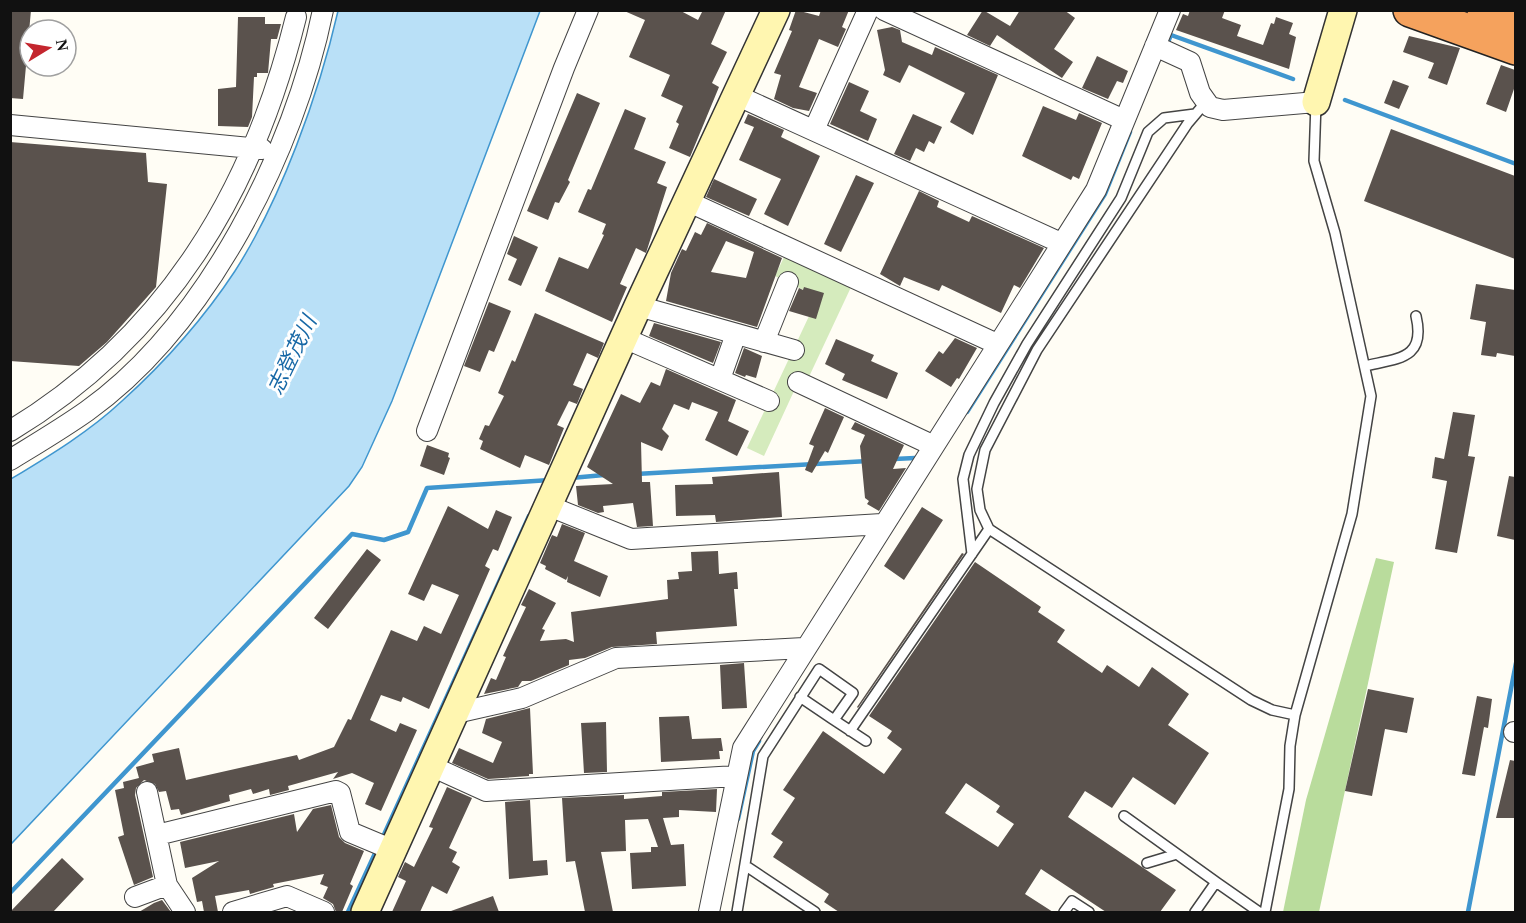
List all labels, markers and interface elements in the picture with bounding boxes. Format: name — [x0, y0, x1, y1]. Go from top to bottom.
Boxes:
north arrow — [18, 18, 78, 78]
text: N — [53, 38, 72, 53]
water label: 志登茂川 — [263, 310, 322, 398]

